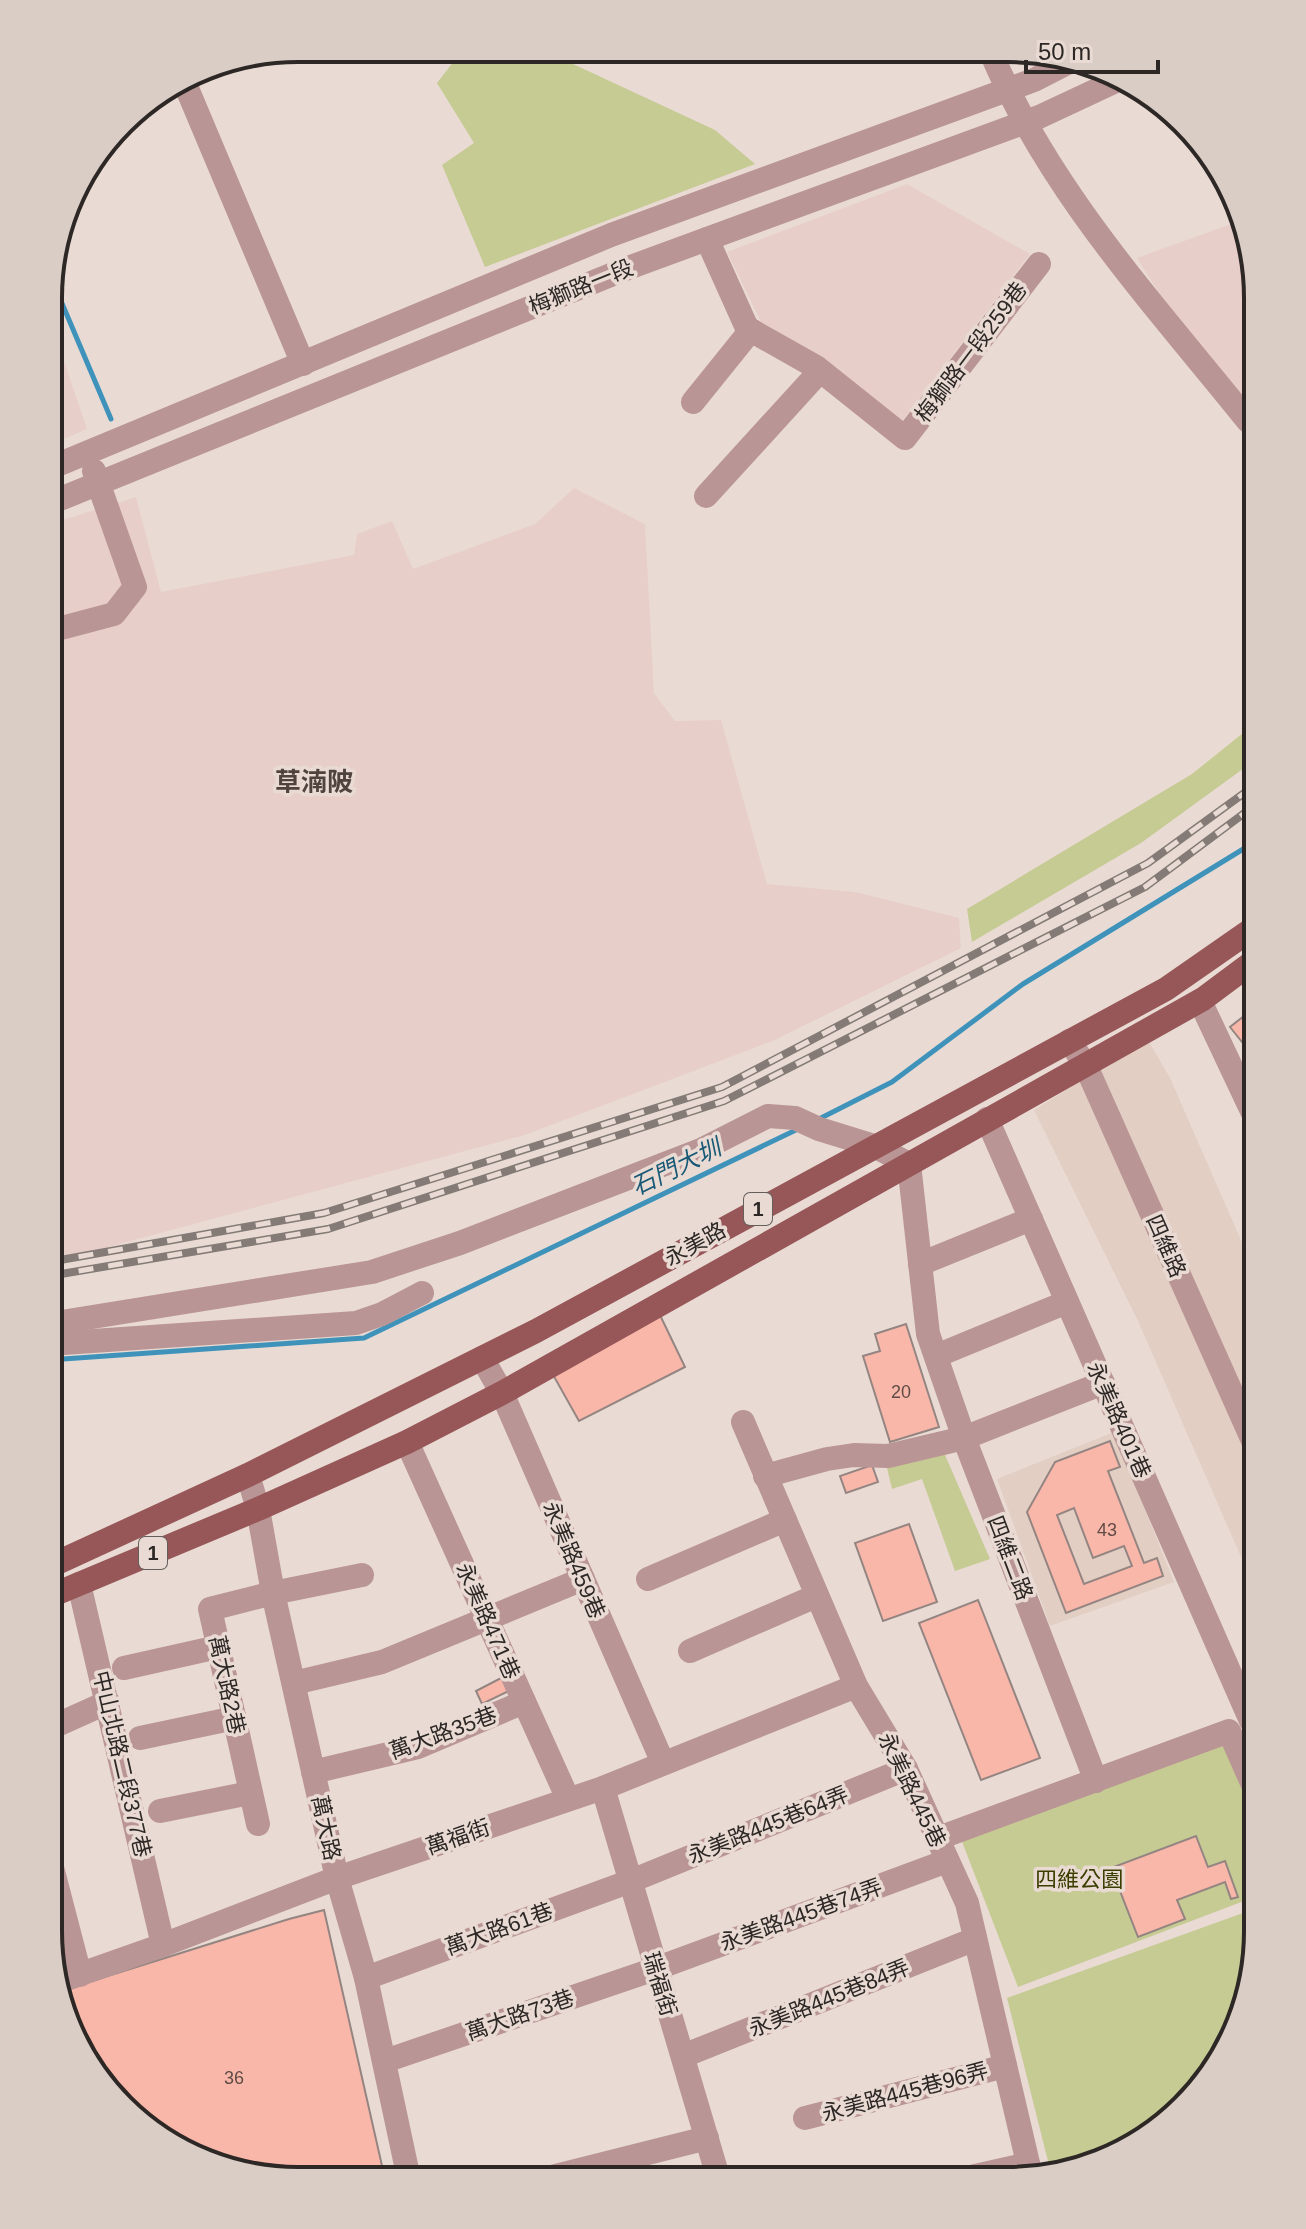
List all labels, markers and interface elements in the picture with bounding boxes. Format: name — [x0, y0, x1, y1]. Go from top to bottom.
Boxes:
scale bar — [1026, 24, 1158, 74]
text: 50 m — [1038, 38, 1091, 65]
street label: 梅獅路一段 — [525, 255, 637, 319]
street label: 梅獅路一段259巷 — [910, 277, 1032, 427]
district label: 草湳陂 — [275, 767, 353, 797]
water label: 石門大圳 — [627, 1133, 728, 1200]
road number: 1 — [744, 1193, 772, 1225]
street label: 四維路 — [1141, 1211, 1191, 1281]
street label: 永美路 — [660, 1217, 730, 1271]
street label: 永美路401巷 — [1082, 1358, 1156, 1482]
house number: 20 — [891, 1382, 911, 1402]
street label: 永美路459巷 — [538, 1498, 610, 1622]
street label: 四維二路 — [983, 1512, 1037, 1604]
house number: 43 — [1097, 1520, 1117, 1540]
road number: 1 — [139, 1537, 167, 1569]
street label: 永美路471巷 — [451, 1559, 525, 1683]
street label: 萬大路2巷 — [204, 1633, 250, 1737]
street label: 中山北路二段377巷 — [88, 1668, 156, 1860]
street label: 萬大路35巷 — [386, 1702, 500, 1764]
street label: 永美路445巷 — [873, 1728, 951, 1852]
street label: 永美路445巷64弄 — [684, 1781, 852, 1869]
street label: 萬大路 — [307, 1793, 345, 1863]
street label: 萬福街 — [423, 1814, 493, 1860]
park label: 四維公園 — [1035, 1867, 1123, 1892]
street label: 永美路445巷74弄 — [716, 1874, 886, 1956]
street label: 萬大路61巷 — [442, 1898, 556, 1960]
street label: 瑞福街 — [638, 1949, 682, 2019]
street label: 永美路445巷84弄 — [745, 1954, 913, 2042]
street label: 萬大路73巷 — [463, 1985, 577, 2045]
street label: 永美路445巷96弄 — [819, 2058, 991, 2126]
house number: 36 — [224, 2068, 244, 2088]

